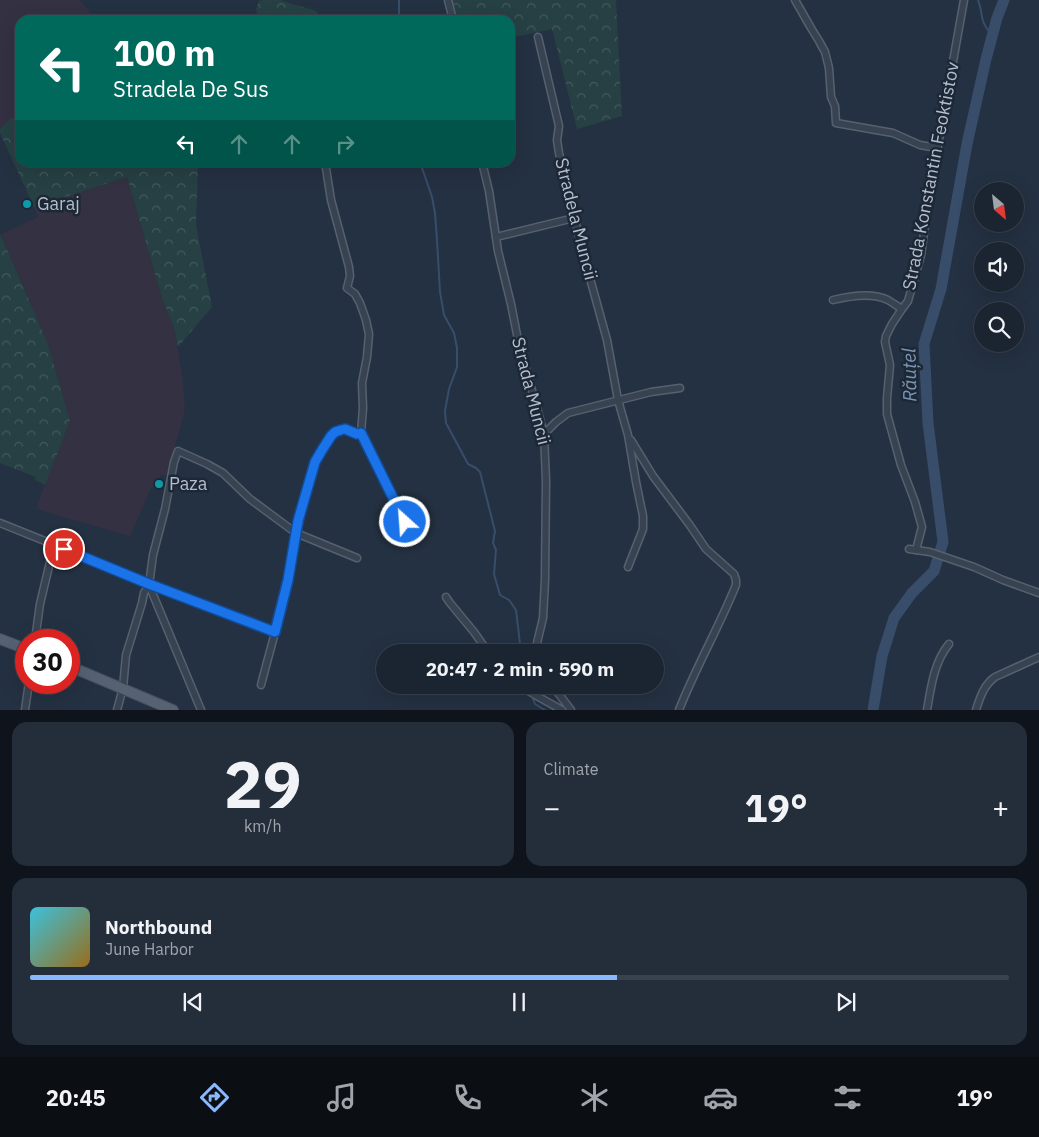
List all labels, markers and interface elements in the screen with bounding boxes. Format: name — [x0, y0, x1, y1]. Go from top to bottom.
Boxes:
text: 100 m — [113, 30, 216, 76]
icon: left — [30, 35, 95, 100]
street label: Strada Konstantin Feoktistov — [897, 60, 964, 292]
text: Stradela De Sus — [113, 74, 269, 103]
icon: left — [172, 130, 200, 158]
icon: ahead — [225, 130, 253, 158]
icon: ahead — [278, 130, 306, 158]
icon: right — [331, 130, 359, 158]
street label: Stradela Muncii — [550, 155, 603, 282]
north arrow — [974, 182, 1024, 232]
map controls — [974, 182, 1024, 352]
place label: Garaj — [37, 192, 80, 215]
marker: Garaj — [21, 198, 33, 210]
button: sound — [974, 242, 1024, 292]
button: search — [974, 302, 1024, 352]
street label: Strada Muncii — [507, 335, 556, 447]
water label: Răuțel — [897, 348, 921, 402]
place label: Paza — [169, 472, 208, 495]
marker: Paza — [153, 478, 165, 490]
position arrow — [378, 495, 430, 547]
pin — [43, 528, 85, 570]
icon: arrive — [50, 535, 78, 563]
speed limit sign: 30 — [15, 629, 80, 694]
text: 20:47 · 2 min · 590 m — [426, 657, 614, 681]
text: 29 — [224, 741, 302, 826]
text: Climate — [544, 759, 599, 779]
text: 19° — [745, 783, 808, 832]
text: − — [544, 789, 560, 826]
text: + — [992, 789, 1009, 826]
text: km/h — [244, 816, 282, 836]
text: Northbound — [105, 915, 212, 939]
text: June Harbor — [105, 939, 194, 959]
icon: previous — [179, 988, 207, 1016]
icon: pause — [505, 988, 533, 1016]
icon: next — [832, 988, 860, 1016]
icon: directions — [197, 1080, 232, 1115]
icon: music — [324, 1080, 359, 1115]
icon: phone — [450, 1080, 485, 1115]
icon: climate — [577, 1080, 612, 1115]
icon: car — [703, 1080, 738, 1115]
icon: filters — [830, 1080, 865, 1115]
text: 20:45 — [46, 1083, 106, 1112]
text: 19° — [956, 1083, 993, 1112]

